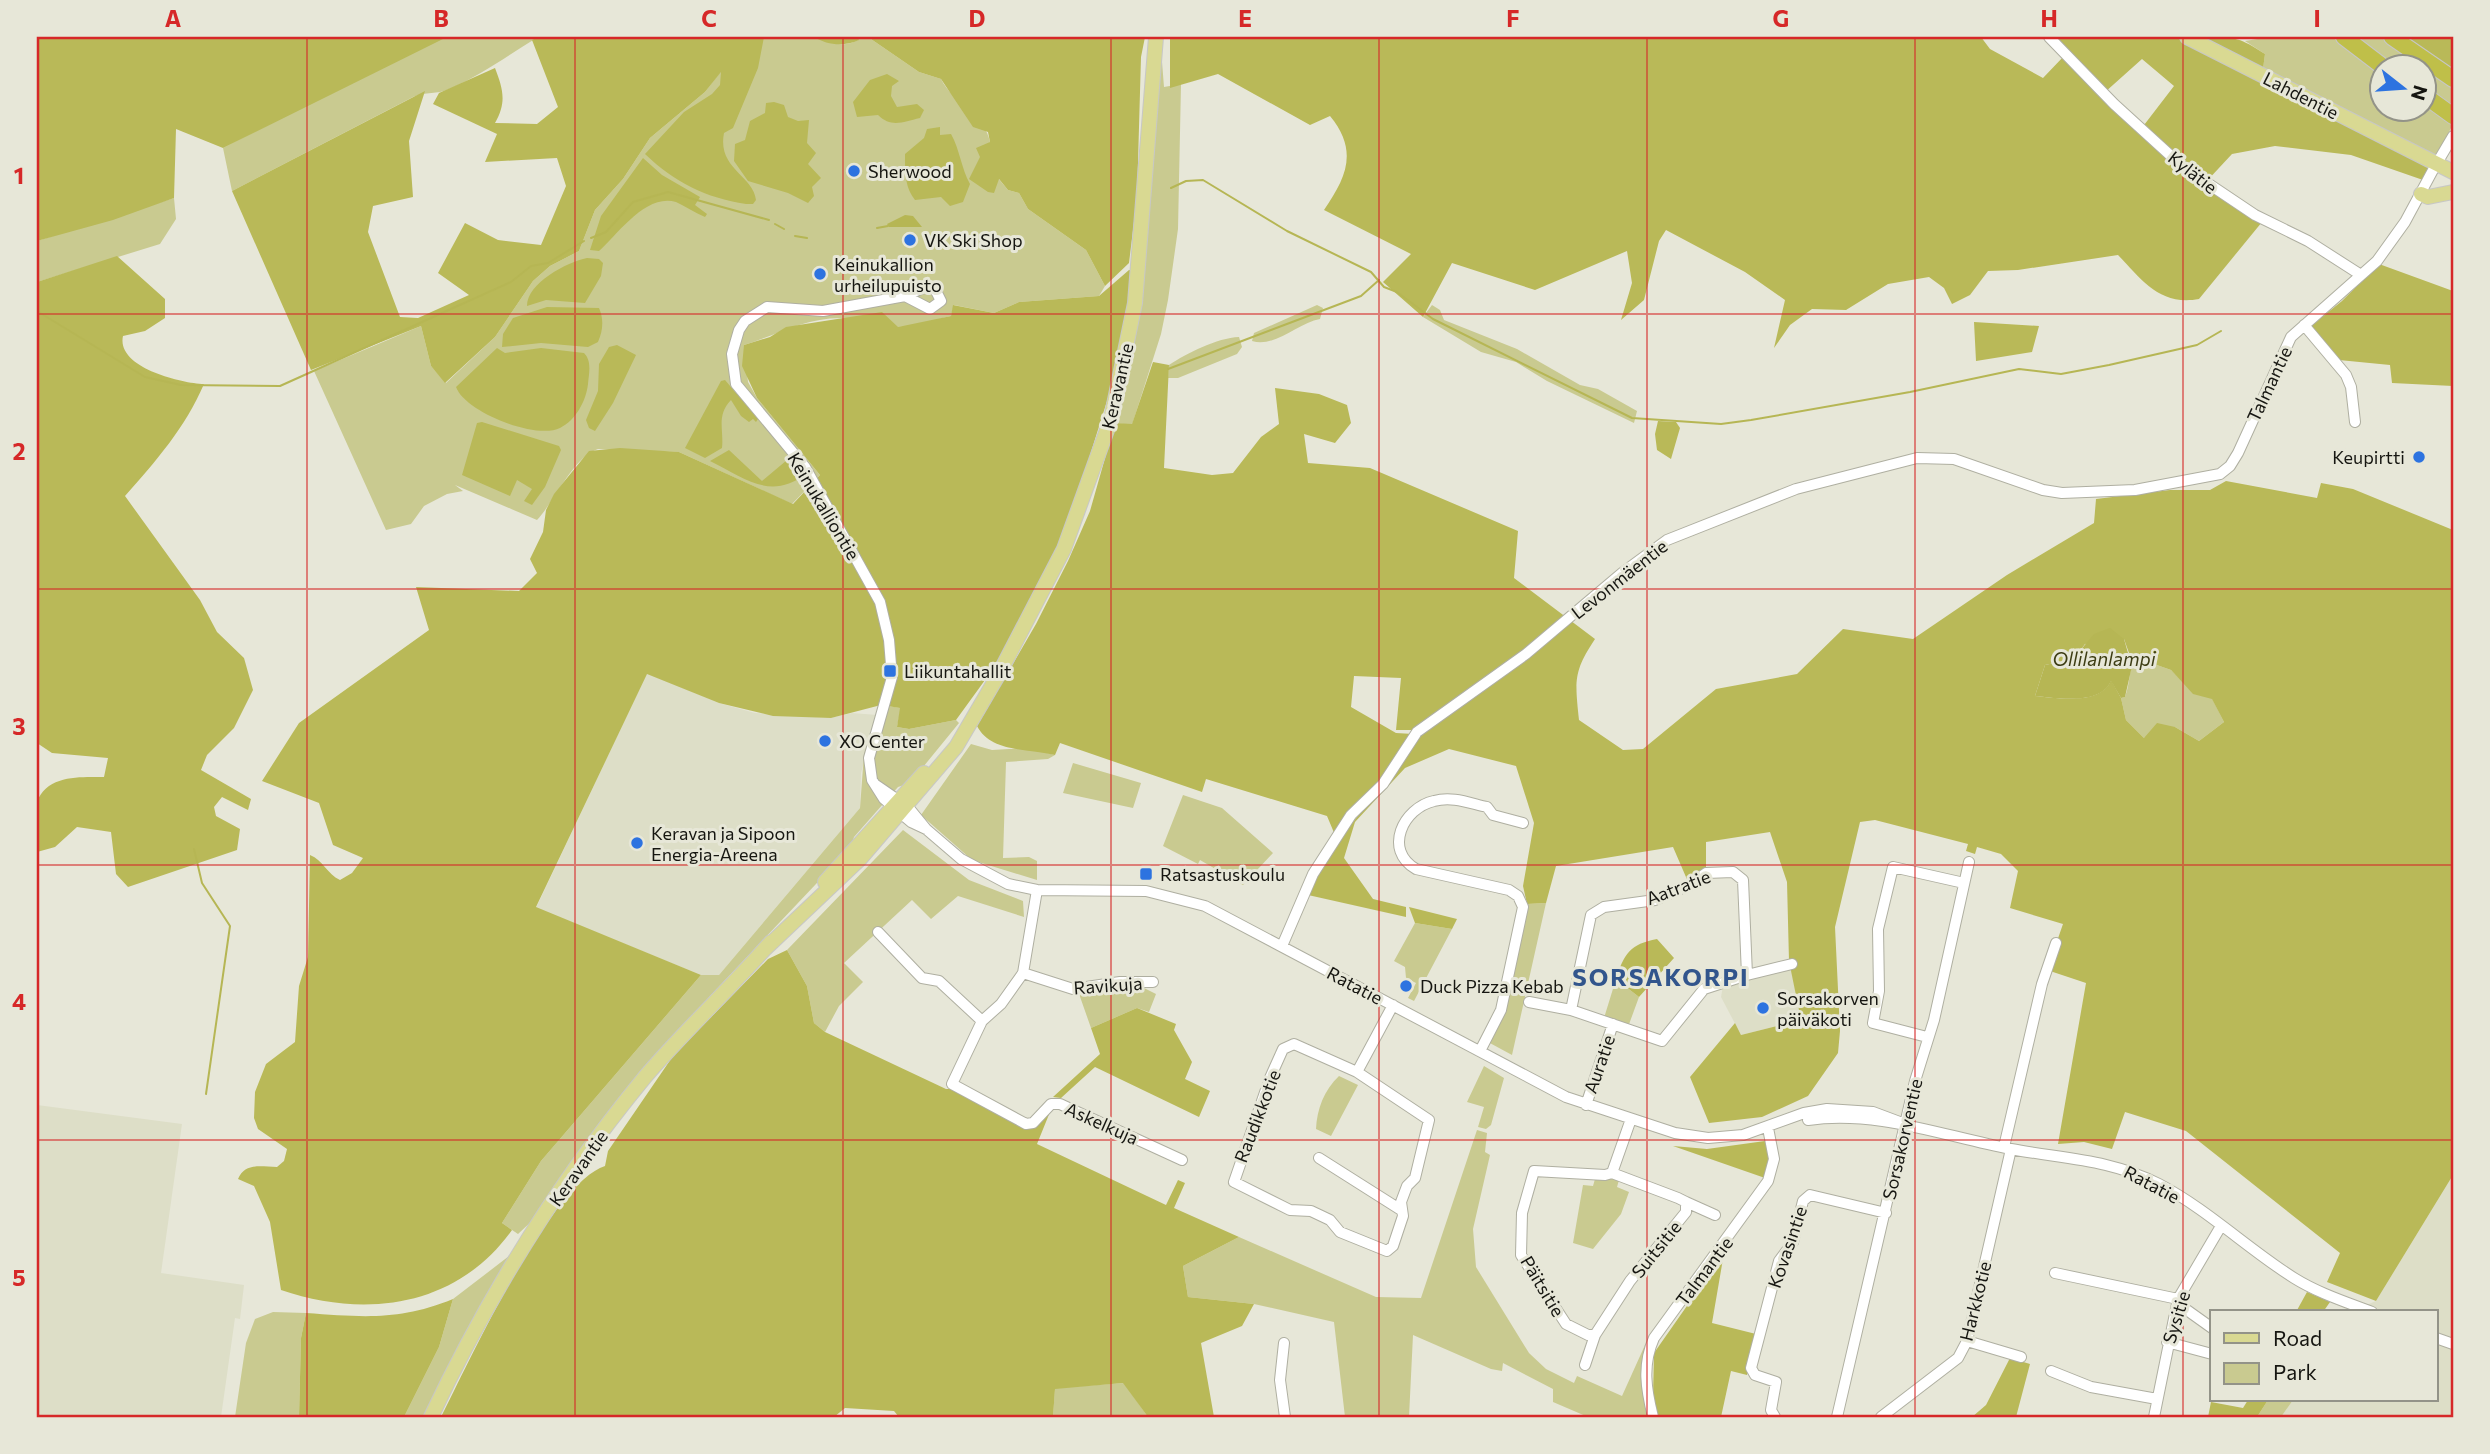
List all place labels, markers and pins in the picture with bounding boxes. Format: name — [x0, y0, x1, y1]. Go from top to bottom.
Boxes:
place label: Sherwood — [868, 160, 952, 182]
marker: Sherwood — [846, 163, 862, 179]
place label: VK Ski Shop — [924, 229, 1023, 251]
marker: VK Ski Shop — [902, 232, 918, 248]
place label: Keinukallion urheilupuisto — [834, 253, 942, 296]
marker: Keinukallion urheilupuisto — [812, 266, 828, 282]
place label: Keupirtti — [2332, 446, 2405, 468]
marker: Keupirtti — [2411, 449, 2427, 465]
place label: Liikuntahallit — [904, 660, 1011, 682]
marker: Liikuntahallit — [882, 663, 898, 679]
place label: XO Center — [839, 730, 925, 752]
marker: XO Center — [817, 733, 833, 749]
place label: Keravan ja Sipoon Energia-Areena — [651, 822, 796, 865]
marker: Keravan ja Sipoon Energia-Areena — [629, 835, 645, 851]
place label: Ratsastuskoulu — [1160, 863, 1285, 885]
marker: Ratsastuskoulu — [1138, 866, 1154, 882]
place label: Duck Pizza Kebab — [1420, 975, 1564, 997]
marker: Duck Pizza Kebab — [1398, 978, 1414, 994]
place label: Sorsakorven päiväkoti — [1777, 987, 1879, 1030]
marker: Sorsakorven päiväkoti — [1755, 1000, 1771, 1016]

